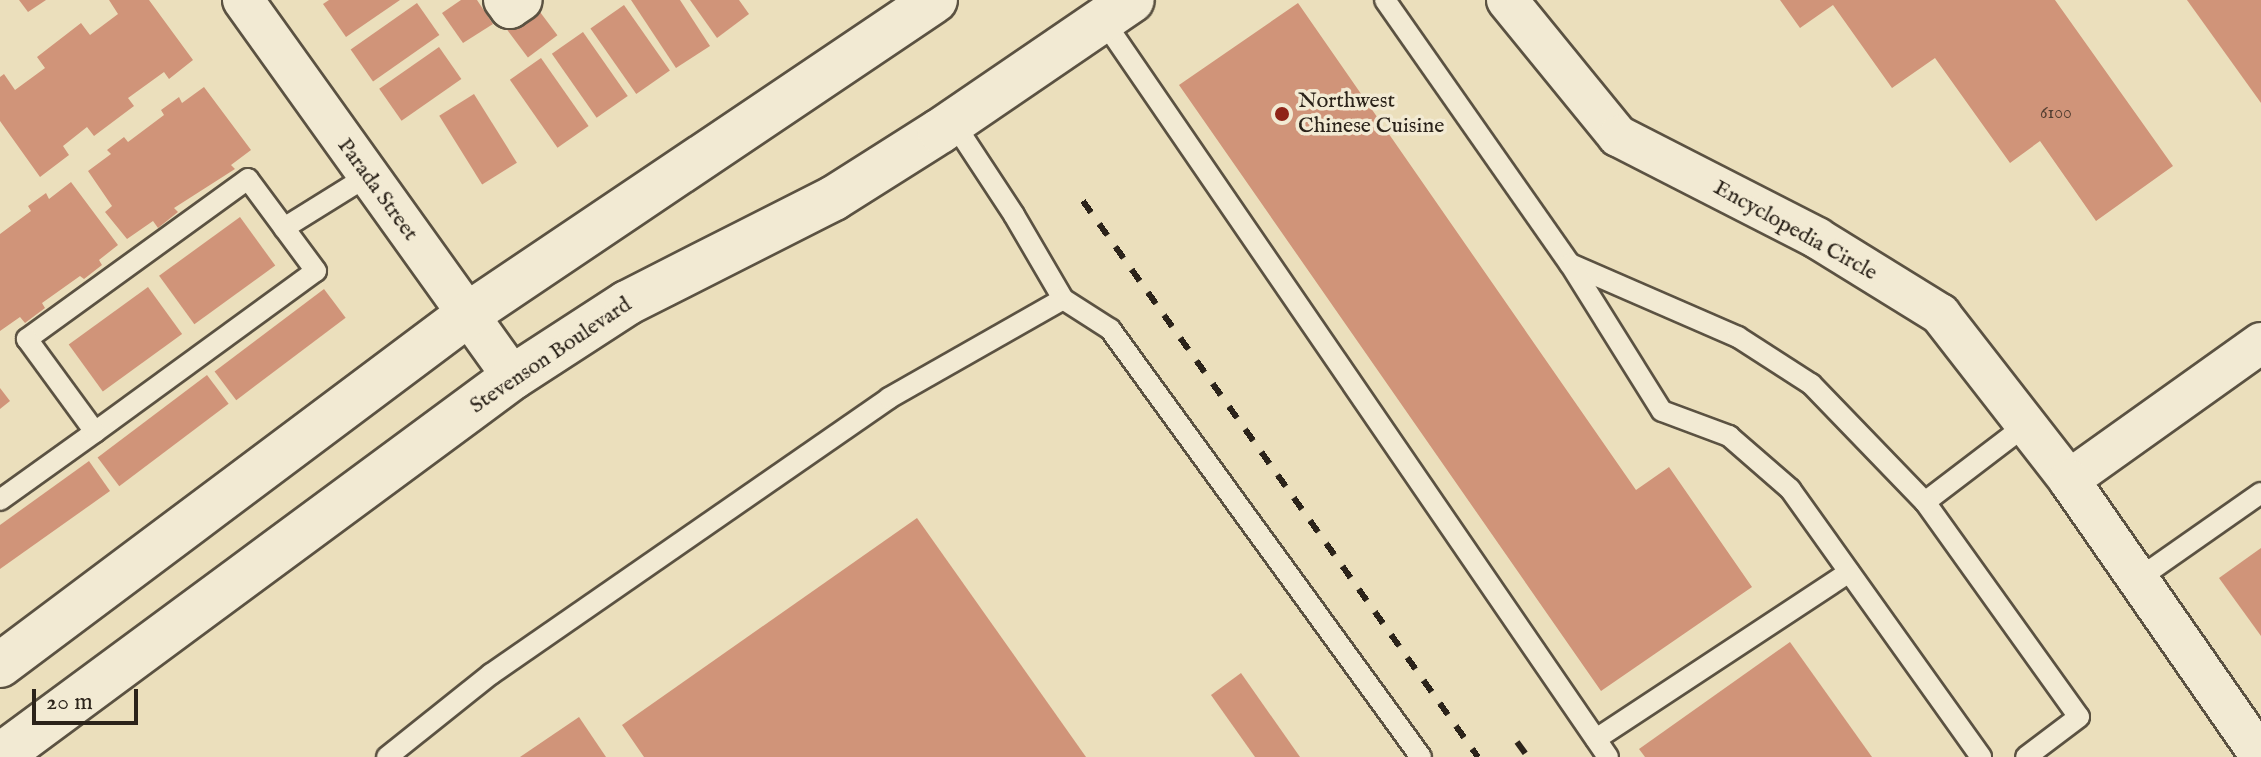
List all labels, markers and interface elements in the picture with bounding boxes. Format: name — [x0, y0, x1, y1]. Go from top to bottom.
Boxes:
place label: Northwest Chinese Cuisine — [1298, 88, 1444, 140]
house number: 6100 — [2040, 103, 2072, 125]
marker: Northwest Chinese Cuisine — [1273, 105, 1291, 123]
street label: Parada Street — [331, 134, 423, 246]
street label: Encyclopedia Circle — [1709, 175, 1881, 287]
street label: Stevenson Boulevard — [465, 292, 637, 420]
scale bar — [36, 673, 142, 723]
text: 20 m — [46, 687, 93, 718]

